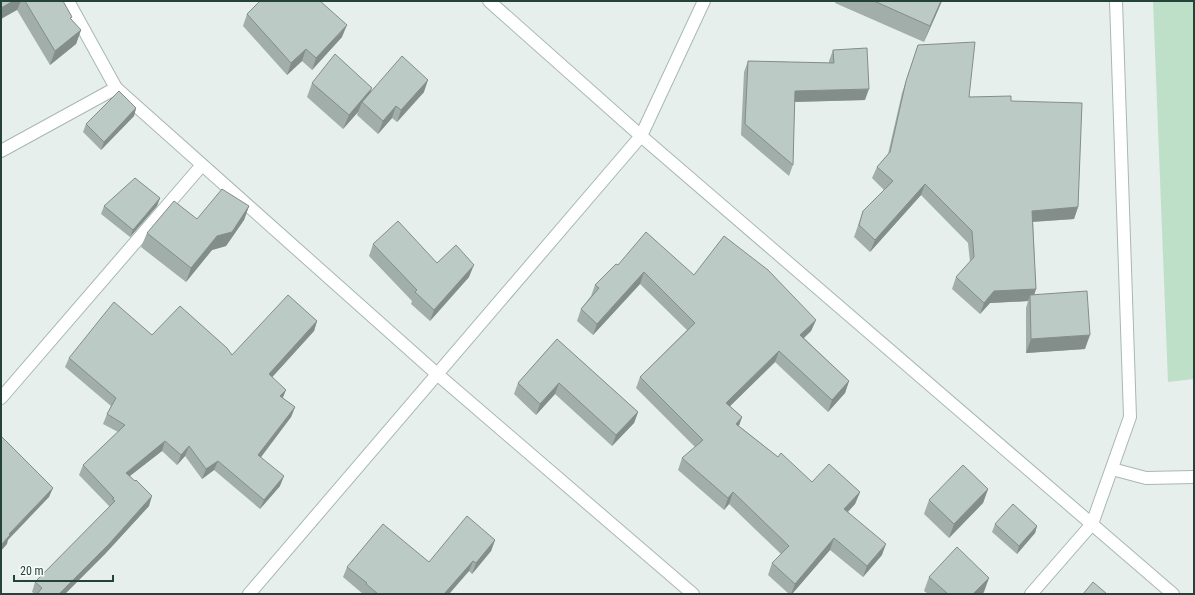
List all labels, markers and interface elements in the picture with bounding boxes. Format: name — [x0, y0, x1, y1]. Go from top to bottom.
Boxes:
scale bar — [14, 557, 113, 583]
text: 20 m — [20, 564, 44, 578]

